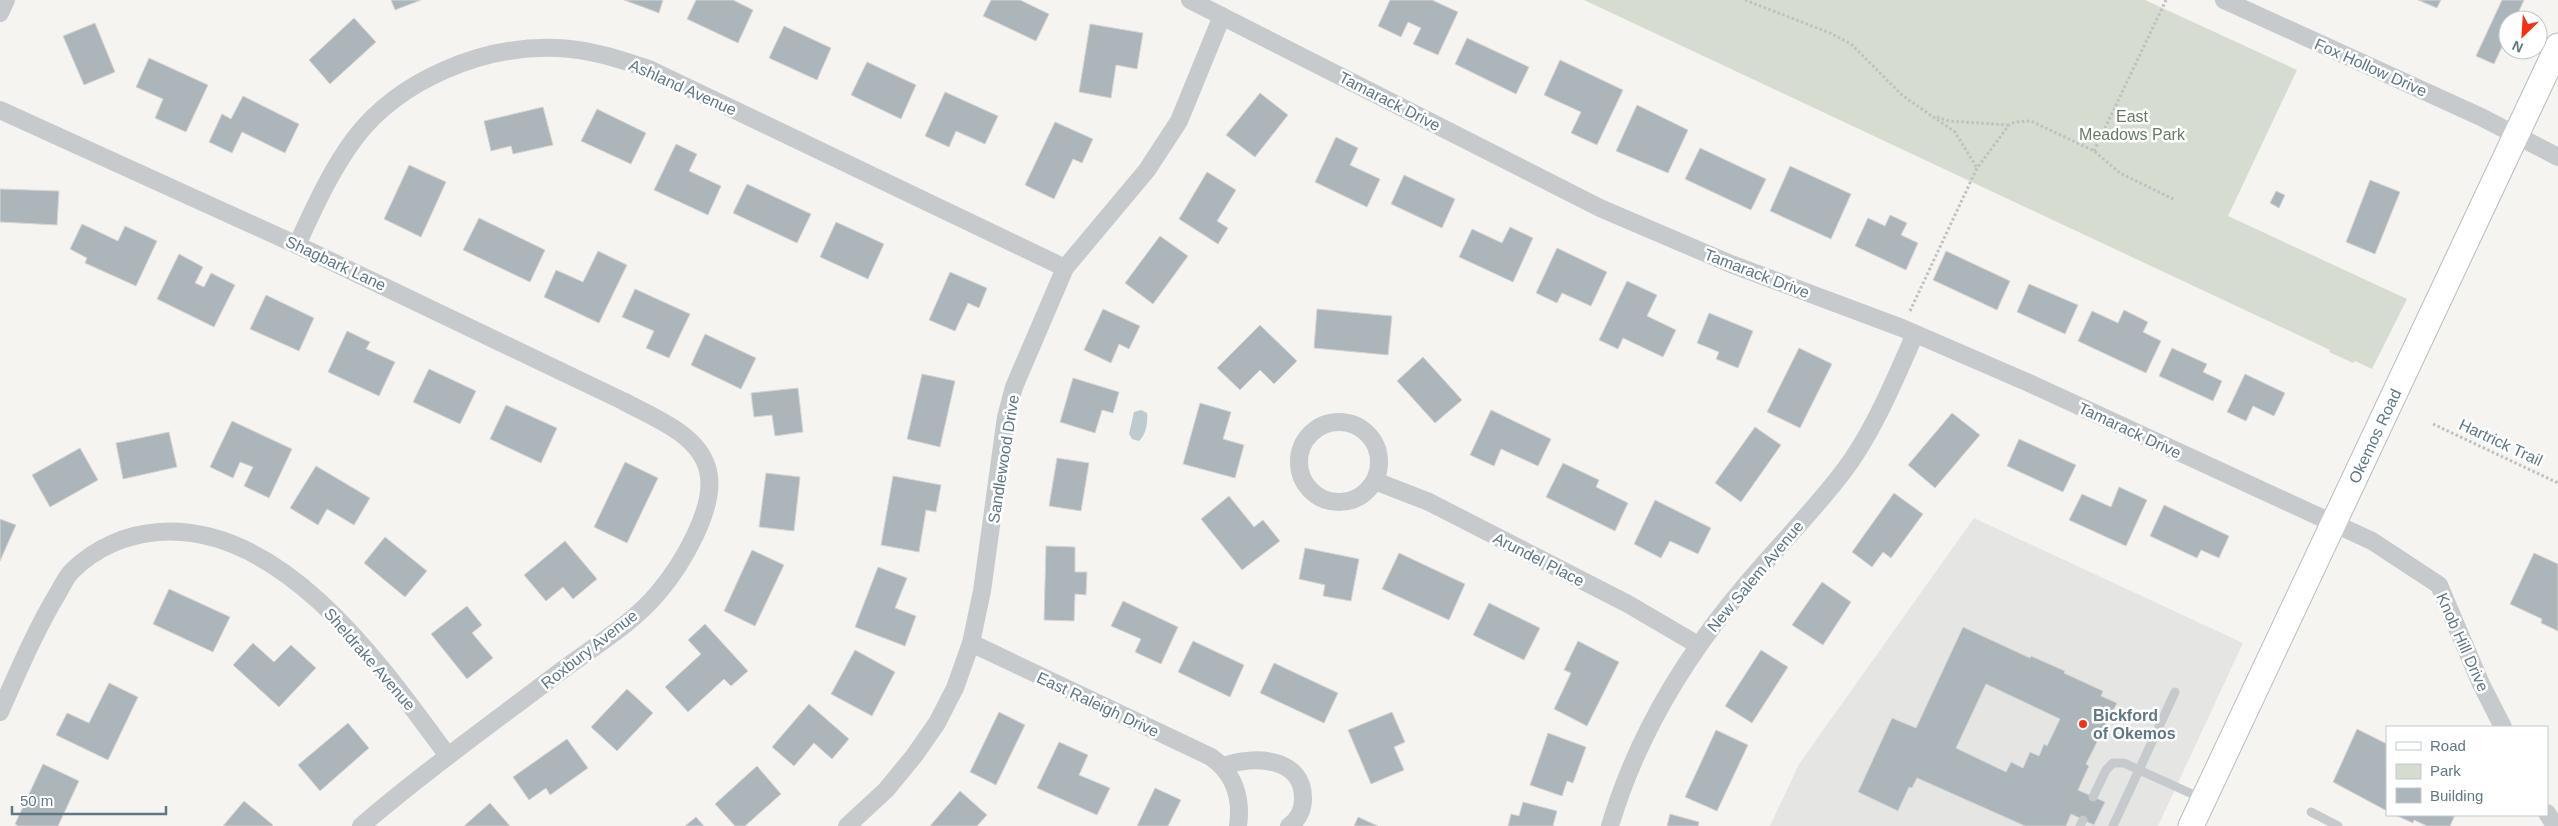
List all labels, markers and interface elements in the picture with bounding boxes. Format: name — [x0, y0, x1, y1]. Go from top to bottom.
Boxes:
north arrow — [2498, 10, 2548, 60]
street label: Fox Hollow Drive — [2312, 35, 2430, 100]
text: N — [2510, 37, 2525, 56]
street label: Ashland Avenue — [627, 56, 739, 119]
street label: Tamarack Drive — [1336, 69, 1443, 134]
park label: East Meadows Park — [2079, 108, 2186, 143]
street label: Shagbark Lane — [283, 233, 389, 294]
street label: Tamarack Drive — [1702, 246, 1812, 301]
street label: Okemos Road — [2345, 386, 2404, 486]
street label: Sandlewood Drive — [985, 394, 1022, 525]
street label: Tamarack Drive — [2076, 399, 2184, 462]
street label: Hartrick Trail — [2457, 416, 2545, 469]
street label: New Salem Avenue — [1704, 517, 1807, 635]
street label: Arundel Place — [1491, 529, 1587, 590]
street label: Knob Hill Drive — [2433, 590, 2492, 694]
street label: Sheldrake Avenue — [321, 605, 419, 714]
street label: Roxbury Avenue — [538, 607, 641, 692]
street label: East Raleigh Drive — [1034, 669, 1162, 740]
place label: Bickford of Okemos — [2093, 707, 2176, 742]
marker: Bickford of Okemos — [2077, 718, 2089, 730]
legend — [2386, 726, 2548, 816]
text: Road — [2430, 737, 2466, 754]
text: Park — [2430, 762, 2461, 779]
scale bar — [12, 784, 166, 816]
text: Building — [2430, 787, 2483, 804]
text: 50 m — [20, 792, 53, 809]

